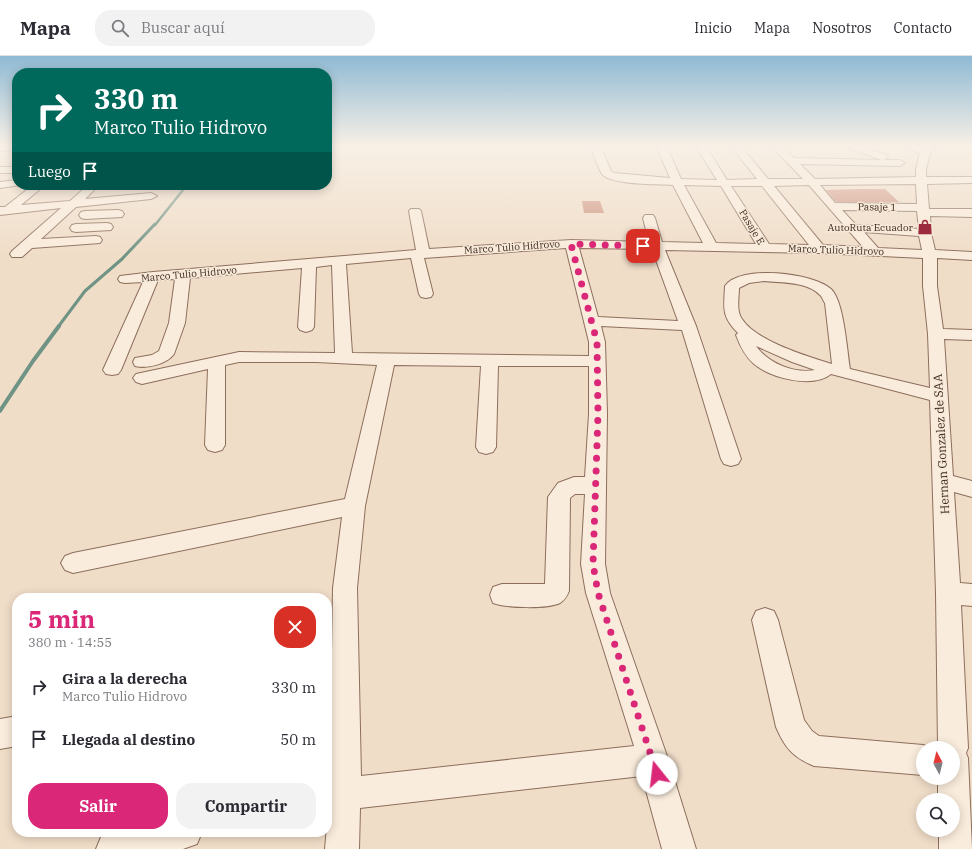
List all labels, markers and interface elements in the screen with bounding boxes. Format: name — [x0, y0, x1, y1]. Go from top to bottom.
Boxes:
search box — [95, 10, 375, 46]
text: Mapa — [20, 16, 71, 40]
icon: search — [109, 17, 131, 39]
text: Buscar aquí — [141, 18, 225, 37]
text: Inicio — [694, 19, 732, 37]
text: Mapa — [754, 19, 790, 37]
text: Nosotros — [812, 19, 872, 37]
text: Contacto — [894, 19, 952, 37]
text: 330 m — [94, 80, 178, 117]
icon: right — [28, 84, 80, 136]
text: Marco Tulio Hidrovo — [94, 116, 267, 139]
icon: arrive — [79, 160, 101, 182]
text: Luego — [28, 162, 71, 181]
street label: Pasaje 1 — [858, 200, 896, 214]
street label: Pasaje E — [736, 207, 768, 247]
shop icon: AutoRuta Ecuador — [916, 218, 934, 236]
place label: AutoRuta Ecuador — [828, 221, 914, 234]
pin — [626, 229, 660, 263]
icon: arrive — [632, 235, 654, 257]
street label: Marco Tulio Hidrovo — [464, 237, 561, 257]
street label: Marco Tulio Hidrovo — [788, 242, 885, 258]
street label: Marco Tulio Hidrovo — [141, 263, 238, 285]
street label: Hernan Gonzalez de SAA — [930, 373, 952, 515]
text: 5 min — [28, 603, 95, 635]
button: close — [274, 606, 316, 648]
text: 380 m · 14:55 — [28, 634, 112, 651]
text: Gira a la derecha — [62, 669, 187, 688]
icon: right — [28, 676, 50, 698]
text: 330 m — [271, 678, 316, 697]
text: Marco Tulio Hidrovo — [62, 688, 187, 705]
icon: arrive — [28, 728, 50, 750]
text: Llegada al destino — [62, 730, 195, 749]
text: 50 m — [280, 730, 316, 749]
north arrow — [916, 741, 960, 785]
map controls — [916, 741, 960, 837]
position arrow — [636, 753, 678, 795]
button: Salir — [28, 783, 168, 829]
button: Compartir — [176, 783, 316, 829]
button: search — [916, 793, 960, 837]

